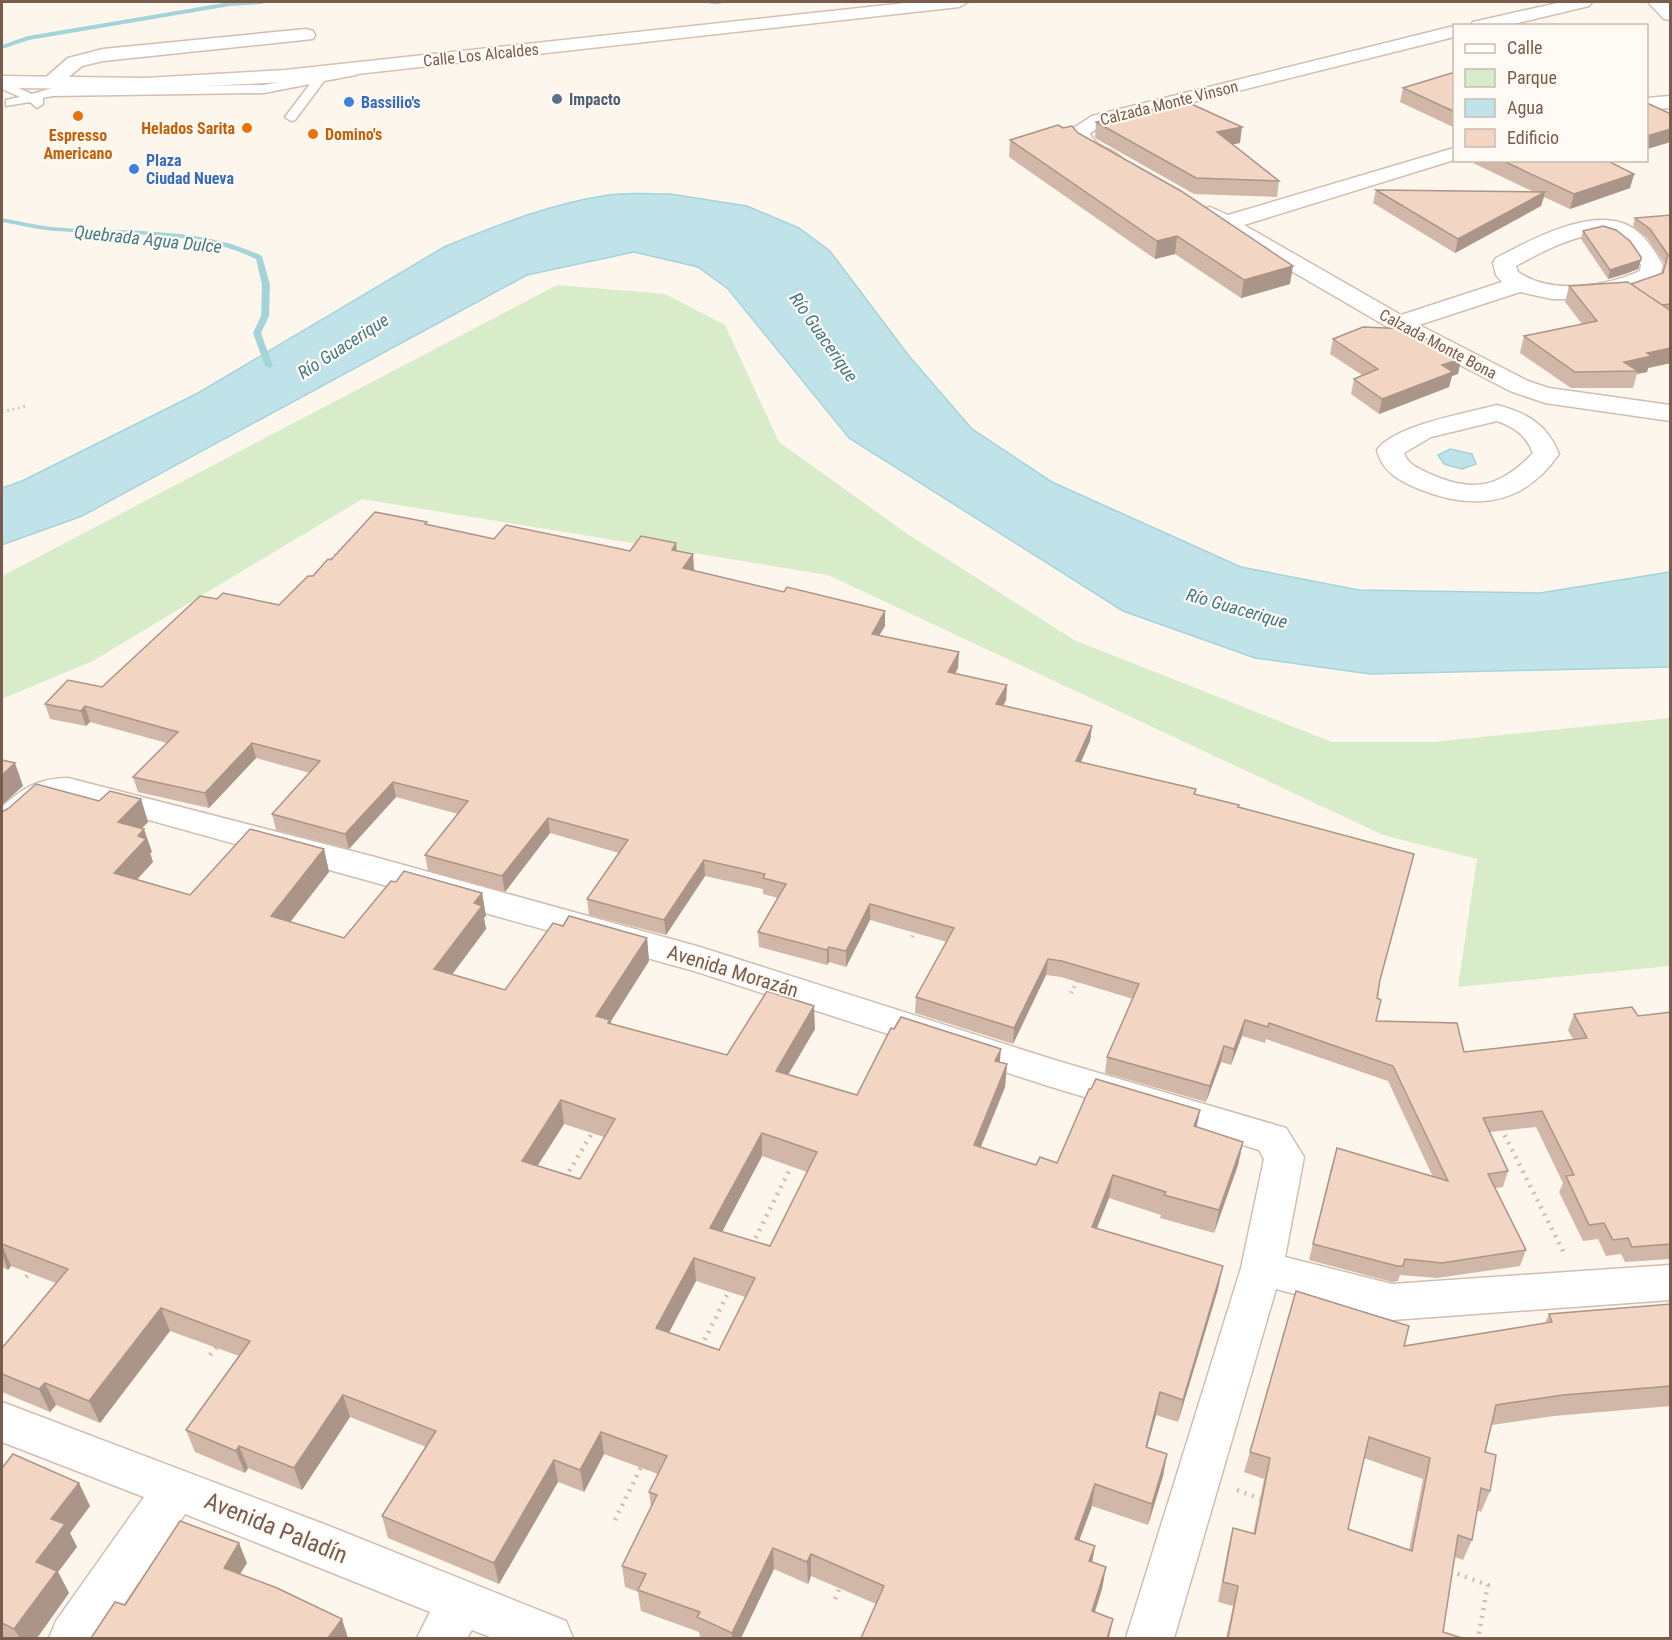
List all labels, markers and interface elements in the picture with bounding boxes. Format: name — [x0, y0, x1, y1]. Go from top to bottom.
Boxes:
legend — [1453, 24, 1648, 162]
text: Calle — [1507, 37, 1543, 58]
street label: Calle Los Alcaldes — [422, 39, 540, 71]
text: Parque — [1507, 67, 1557, 88]
street label: Calzada Monte Vinson — [1098, 77, 1240, 129]
place label: Impacto — [569, 90, 621, 109]
marker: Impacto — [550, 92, 564, 106]
place label: Bassilio's — [361, 93, 421, 112]
marker: Bassilio's — [342, 95, 356, 109]
text: Agua — [1507, 97, 1544, 118]
marker: Espresso Americano — [71, 109, 85, 123]
place label: Helados Sarita — [141, 119, 235, 138]
marker: Helados Sarita — [240, 121, 254, 135]
place label: Domino's — [325, 125, 382, 144]
place label: Espresso Americano — [44, 126, 112, 163]
marker: Domino's — [306, 127, 320, 141]
text: Edificio — [1507, 127, 1559, 148]
place label: Plaza Ciudad Nueva — [146, 151, 234, 188]
marker: Plaza Ciudad Nueva — [127, 162, 141, 176]
water label: Quebrada Agua Dulce — [73, 221, 223, 257]
water label: Río Guacerique — [785, 288, 863, 386]
street label: Calzada Monte Bona — [1376, 305, 1500, 383]
water label: Río Guacerique — [294, 309, 392, 383]
water label: Río Guacerique — [1184, 584, 1290, 632]
street label: Avenida Morazán — [665, 940, 801, 1002]
street label: Avenida Paladín — [201, 1487, 351, 1569]

